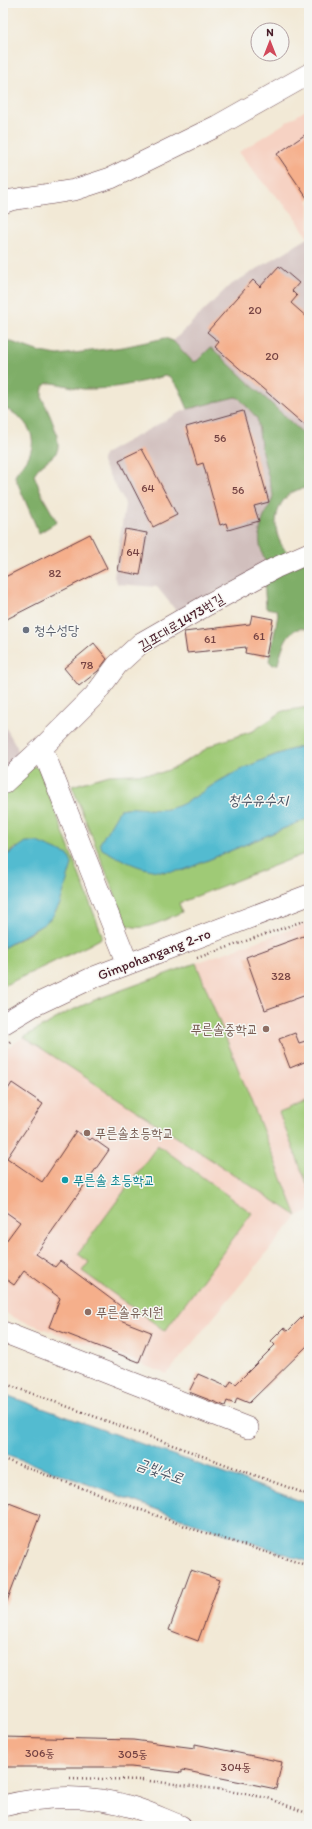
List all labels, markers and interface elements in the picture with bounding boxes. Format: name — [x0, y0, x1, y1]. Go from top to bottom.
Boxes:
north arrow — [250, 22, 290, 62]
text: N — [266, 26, 274, 39]
house number: 20 — [248, 303, 262, 317]
house number: 20 — [265, 349, 279, 363]
house number: 56 — [214, 431, 226, 445]
house number: 64 — [141, 481, 155, 495]
house number: 56 — [232, 483, 244, 497]
house number: 64 — [126, 545, 140, 559]
house number: 82 — [49, 566, 62, 580]
street label: 김포대로1473번길 — [135, 590, 228, 655]
place label: 청수성당 — [34, 622, 80, 639]
marker: 청수성당 — [21, 625, 31, 635]
house number: 61 — [253, 629, 265, 643]
house number: 61 — [204, 632, 216, 646]
house number: 78 — [81, 658, 94, 672]
water label: 청수유수지 — [228, 791, 290, 809]
street label: Gimpohangang 2-ro — [95, 925, 213, 984]
house number: 328 — [271, 969, 291, 983]
place label: 푸른솔중학교 — [190, 1021, 258, 1038]
marker: 푸른솔중학교 — [261, 1024, 271, 1034]
place label: 푸른솔초등학교 — [95, 1125, 174, 1142]
marker: 푸른솔초등학교 — [82, 1128, 92, 1138]
place label: 푸른솔 초등학교 — [73, 1172, 155, 1189]
marker: 푸른솔 초등학교 — [60, 1175, 70, 1185]
place label: 푸른솔유치원 — [96, 1304, 164, 1321]
marker: 푸른솔유치원 — [83, 1307, 93, 1317]
water label: 금빛수로 — [134, 1454, 186, 1488]
house number: 306동 — [25, 1746, 55, 1760]
house number: 305동 — [118, 1747, 148, 1761]
house number: 304동 — [221, 1760, 251, 1774]

